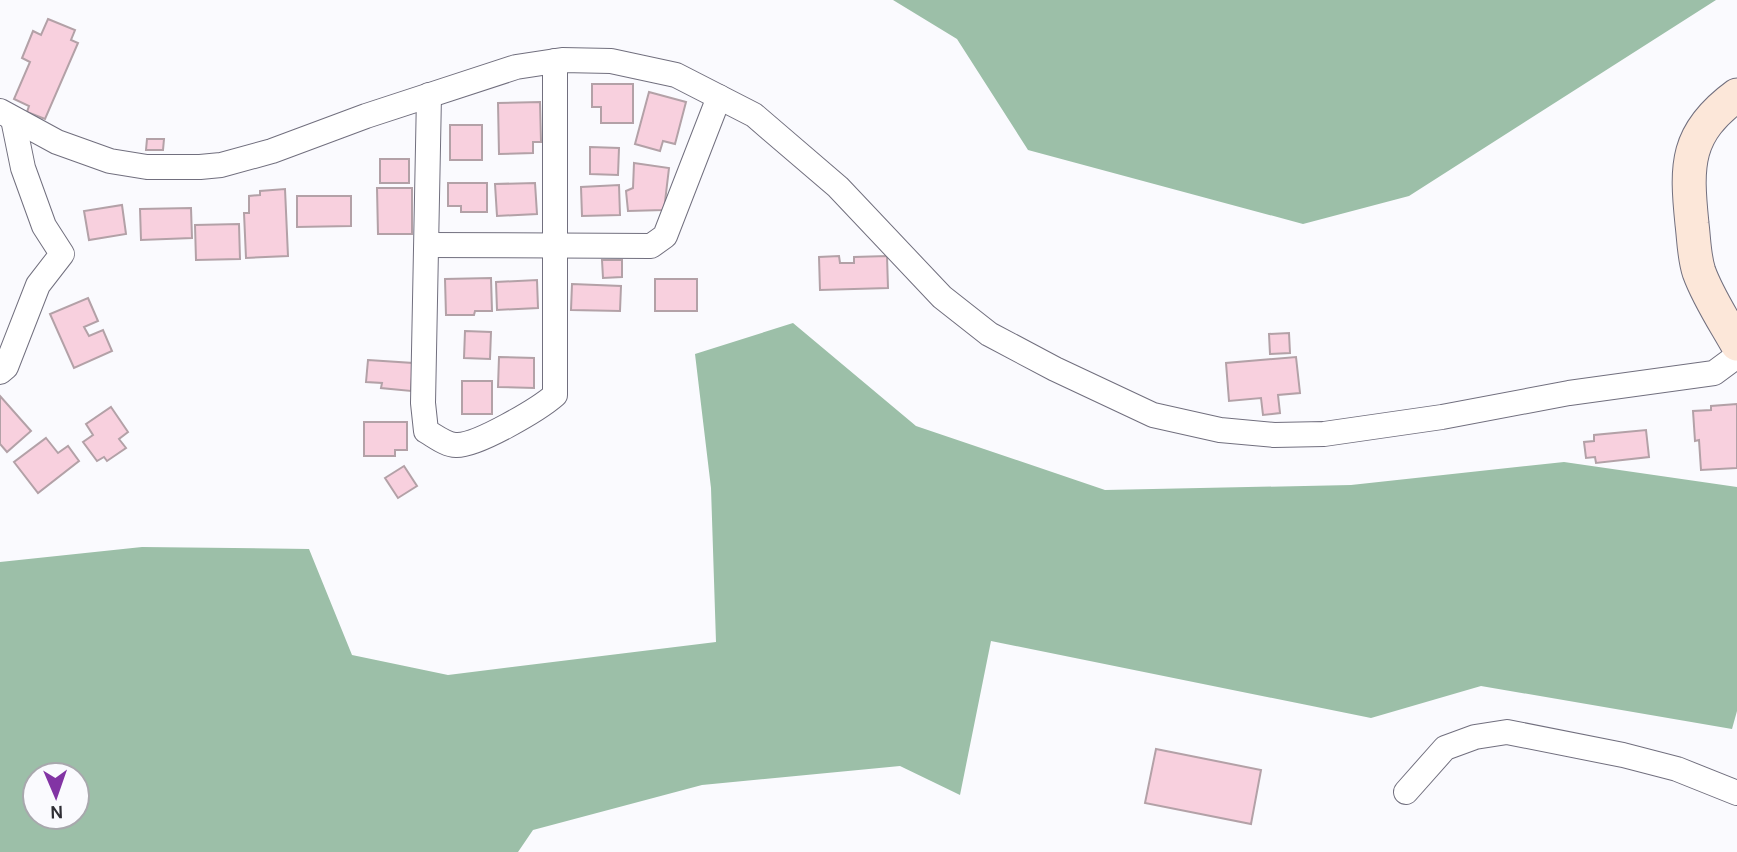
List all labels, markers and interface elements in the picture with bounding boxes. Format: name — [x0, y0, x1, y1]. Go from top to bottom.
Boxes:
north arrow — [21, 761, 91, 831]
text: N — [49, 801, 64, 823]

